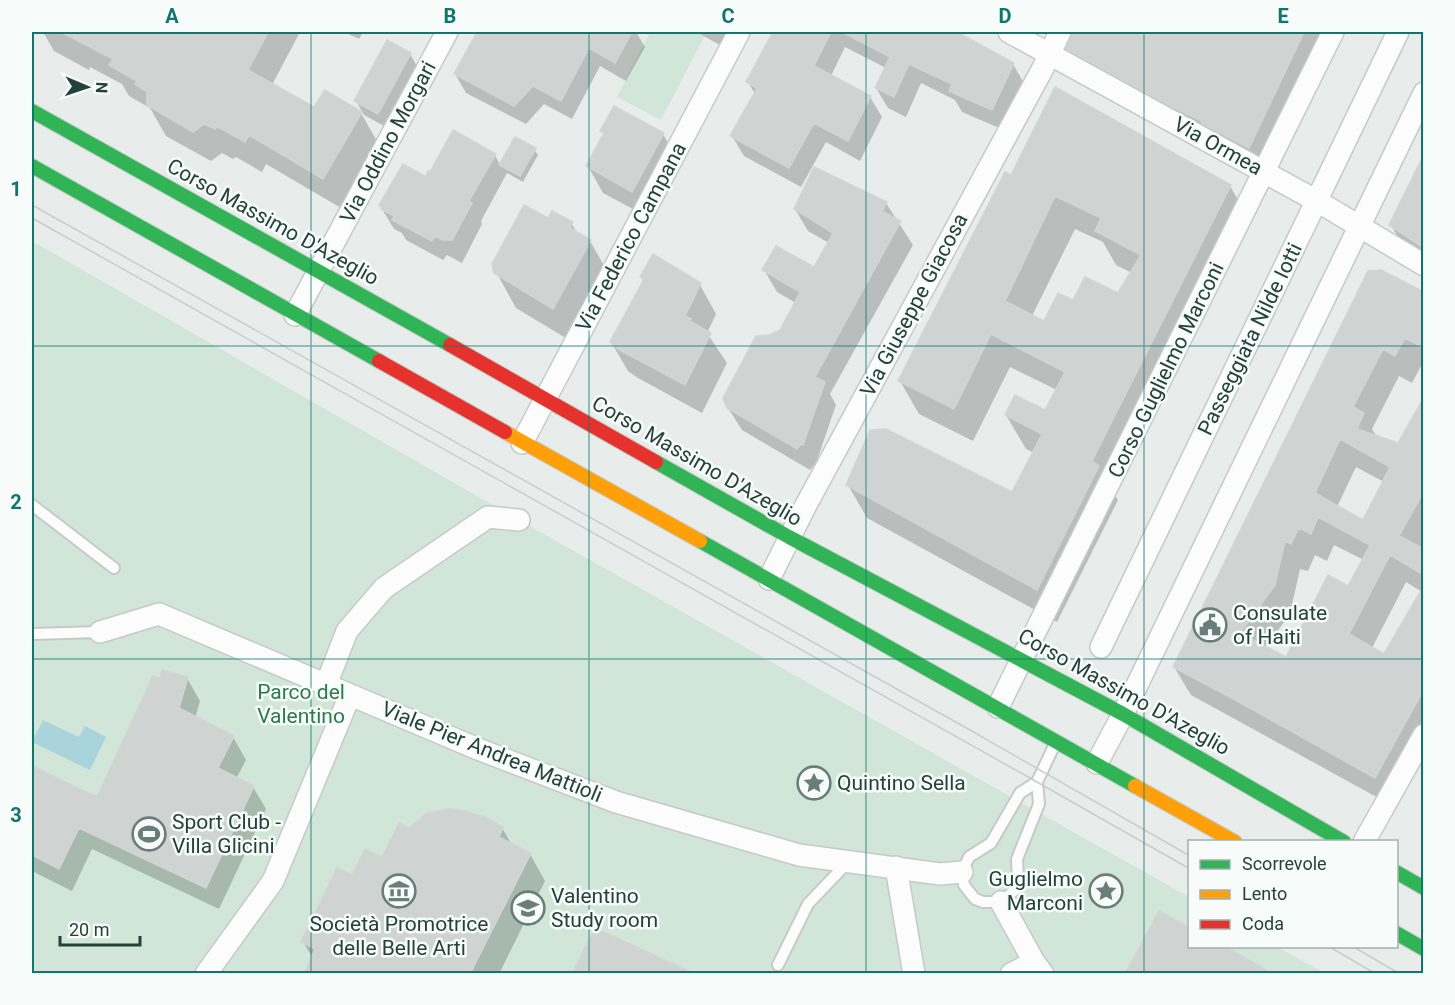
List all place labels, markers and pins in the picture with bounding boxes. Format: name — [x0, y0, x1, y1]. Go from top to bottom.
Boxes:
place label: Consulate of Haiti — [1233, 601, 1327, 649]
public building icon: Consulate of Haiti — [1192, 607, 1228, 643]
place icon: Quintino Sella — [796, 765, 832, 801]
place label: Quintino Sella — [837, 771, 966, 795]
place label: Sport Club - Villa Glicini — [172, 810, 281, 858]
sports icon: Sport Club - Villa Glicini — [131, 816, 167, 852]
place label: Guglielmo Marconi — [988, 867, 1083, 915]
museum icon: Società Promotrice delle Belle Arti — [381, 873, 417, 909]
place icon: Guglielmo Marconi — [1088, 873, 1124, 909]
place label: Valentino Study room — [551, 884, 658, 932]
school or university icon: Valentino Study room — [510, 890, 546, 926]
place label: Società Promotrice delle Belle Arti — [310, 912, 488, 960]

